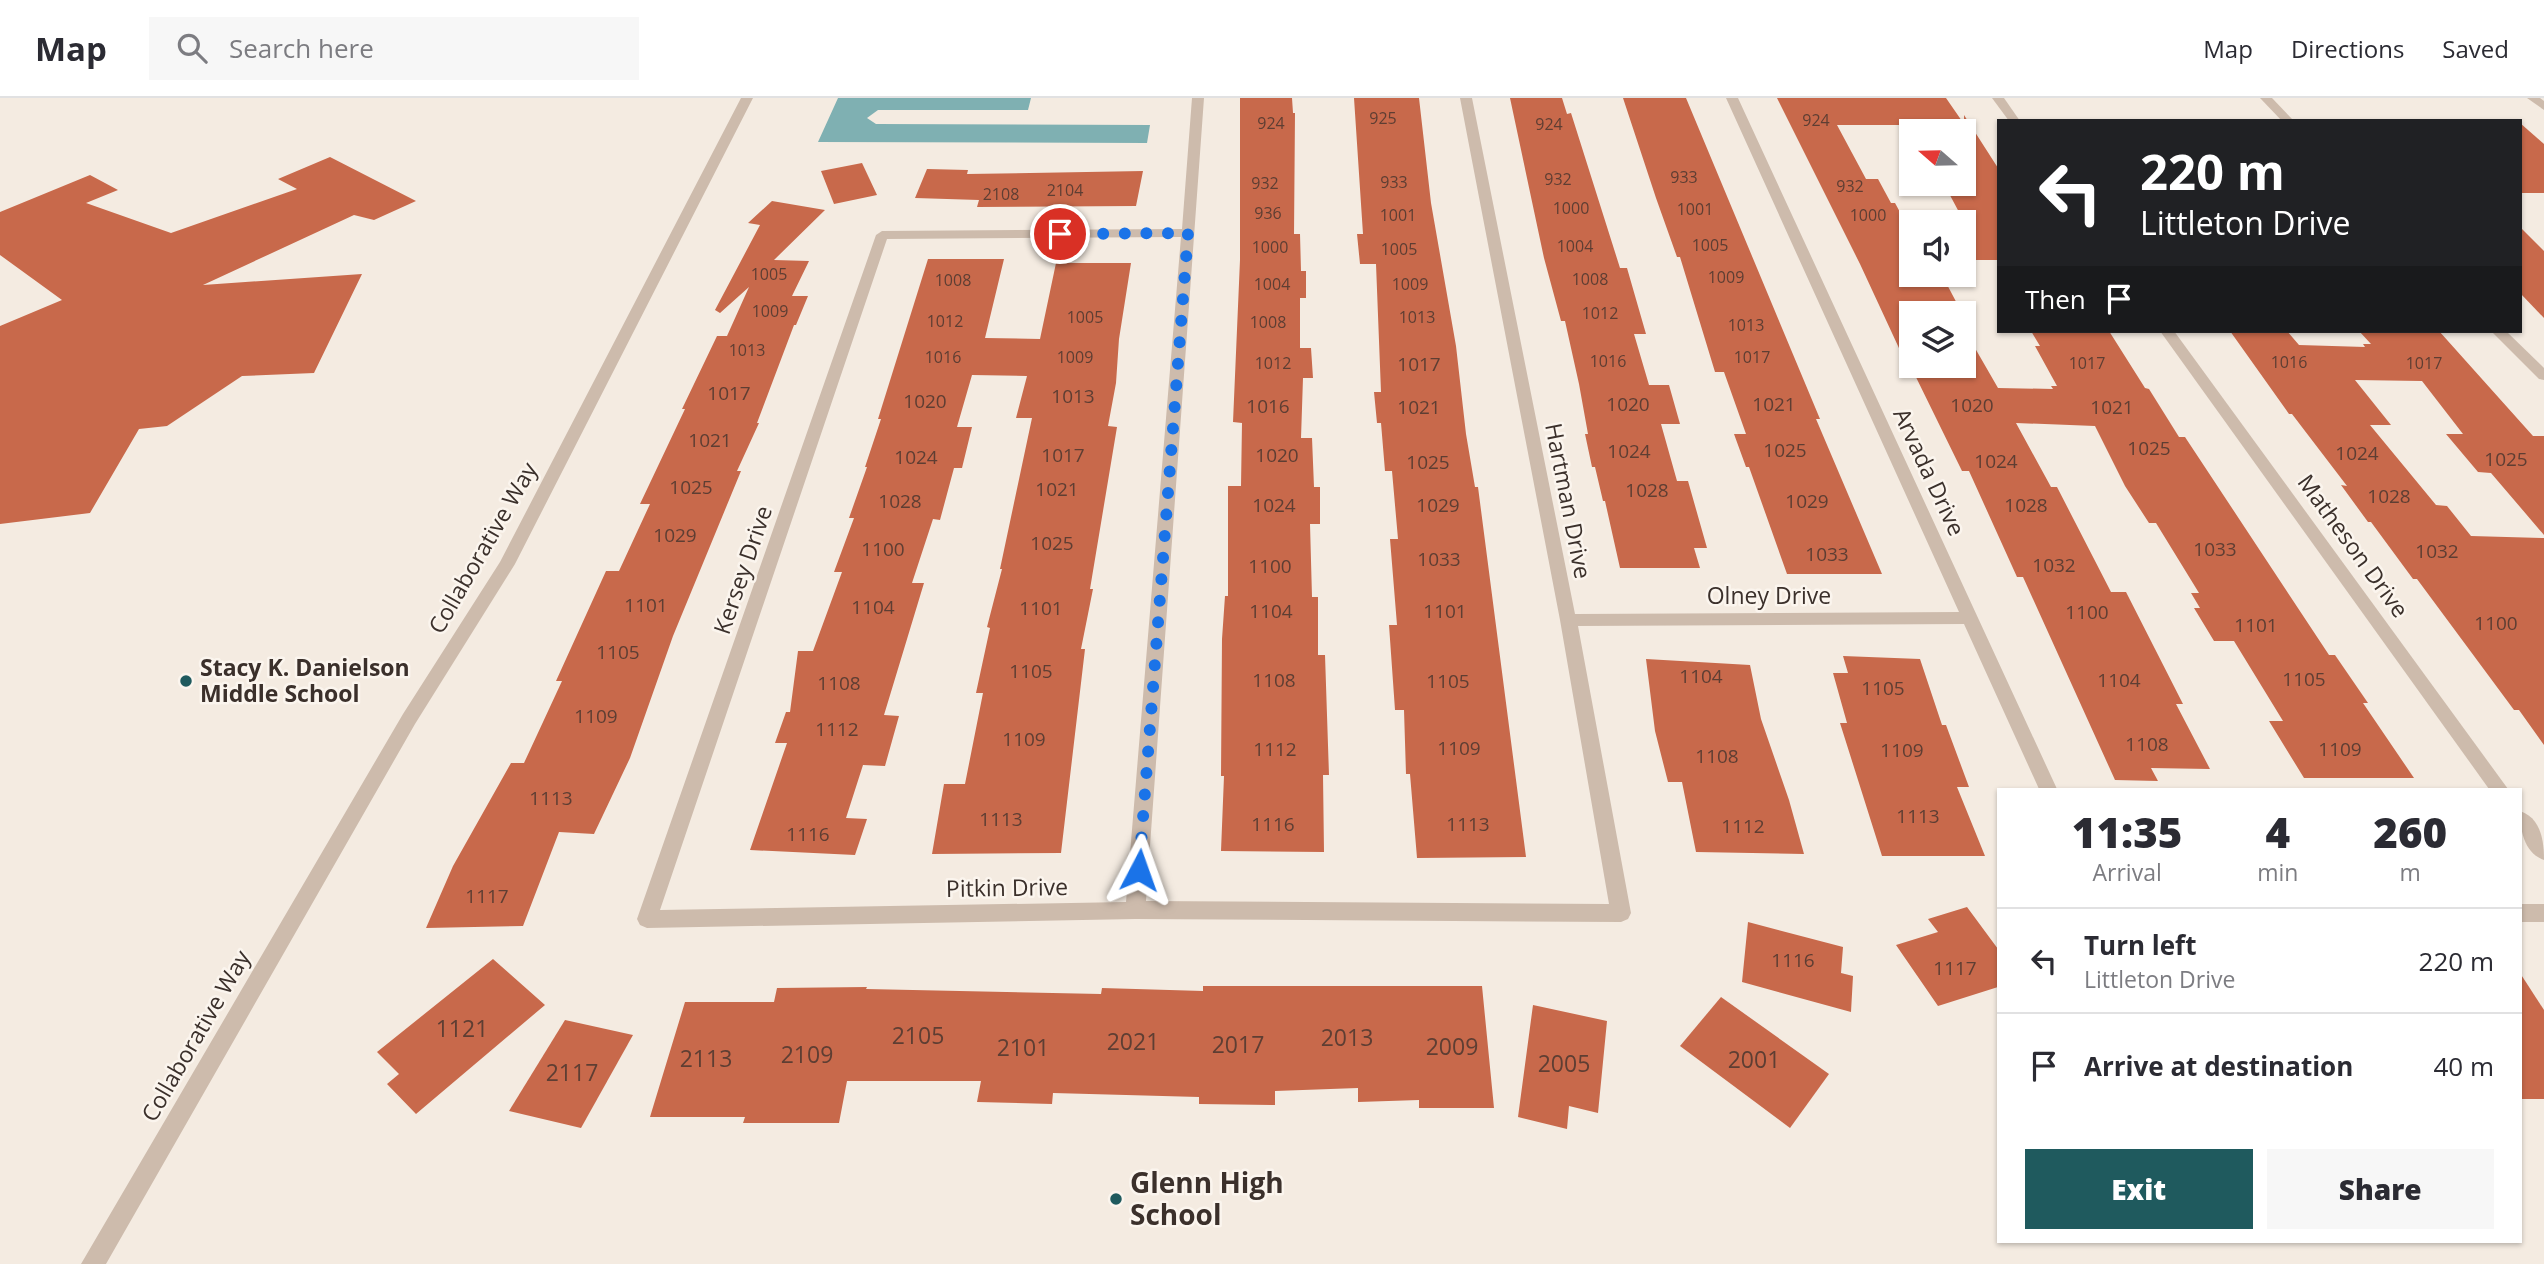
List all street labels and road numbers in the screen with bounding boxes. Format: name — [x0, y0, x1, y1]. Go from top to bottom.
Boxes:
street label: Arvada Drive — [1886, 403, 1973, 541]
street label: Hartman Drive — [1538, 420, 1600, 581]
street label: Collaborative Way — [420, 456, 544, 639]
street label: Matheson Drive — [2291, 467, 2417, 624]
street label: Kersey Drive — [705, 501, 779, 638]
street label: Olney Drive — [1707, 579, 1831, 611]
street label: Pitkin Drive — [946, 870, 1068, 904]
street label: Collaborative Way — [133, 944, 257, 1127]

